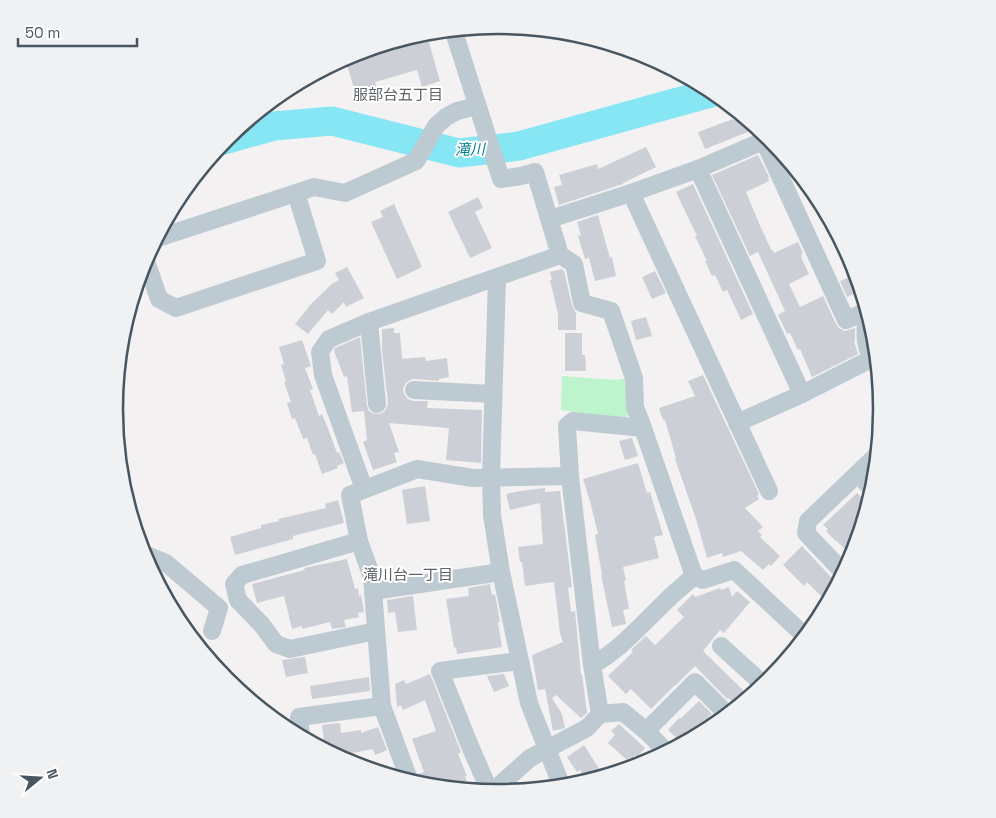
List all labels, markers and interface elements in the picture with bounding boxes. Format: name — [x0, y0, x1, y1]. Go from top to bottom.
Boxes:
scale bar — [18, 15, 136, 47]
text: 50 m — [25, 23, 60, 42]
district label: 服部台五丁目 — [353, 85, 443, 104]
water label: 滝川 — [455, 139, 487, 159]
district label: 滝川台一丁目 — [363, 565, 453, 584]
north arrow — [15, 753, 65, 803]
text: N — [42, 767, 62, 781]

